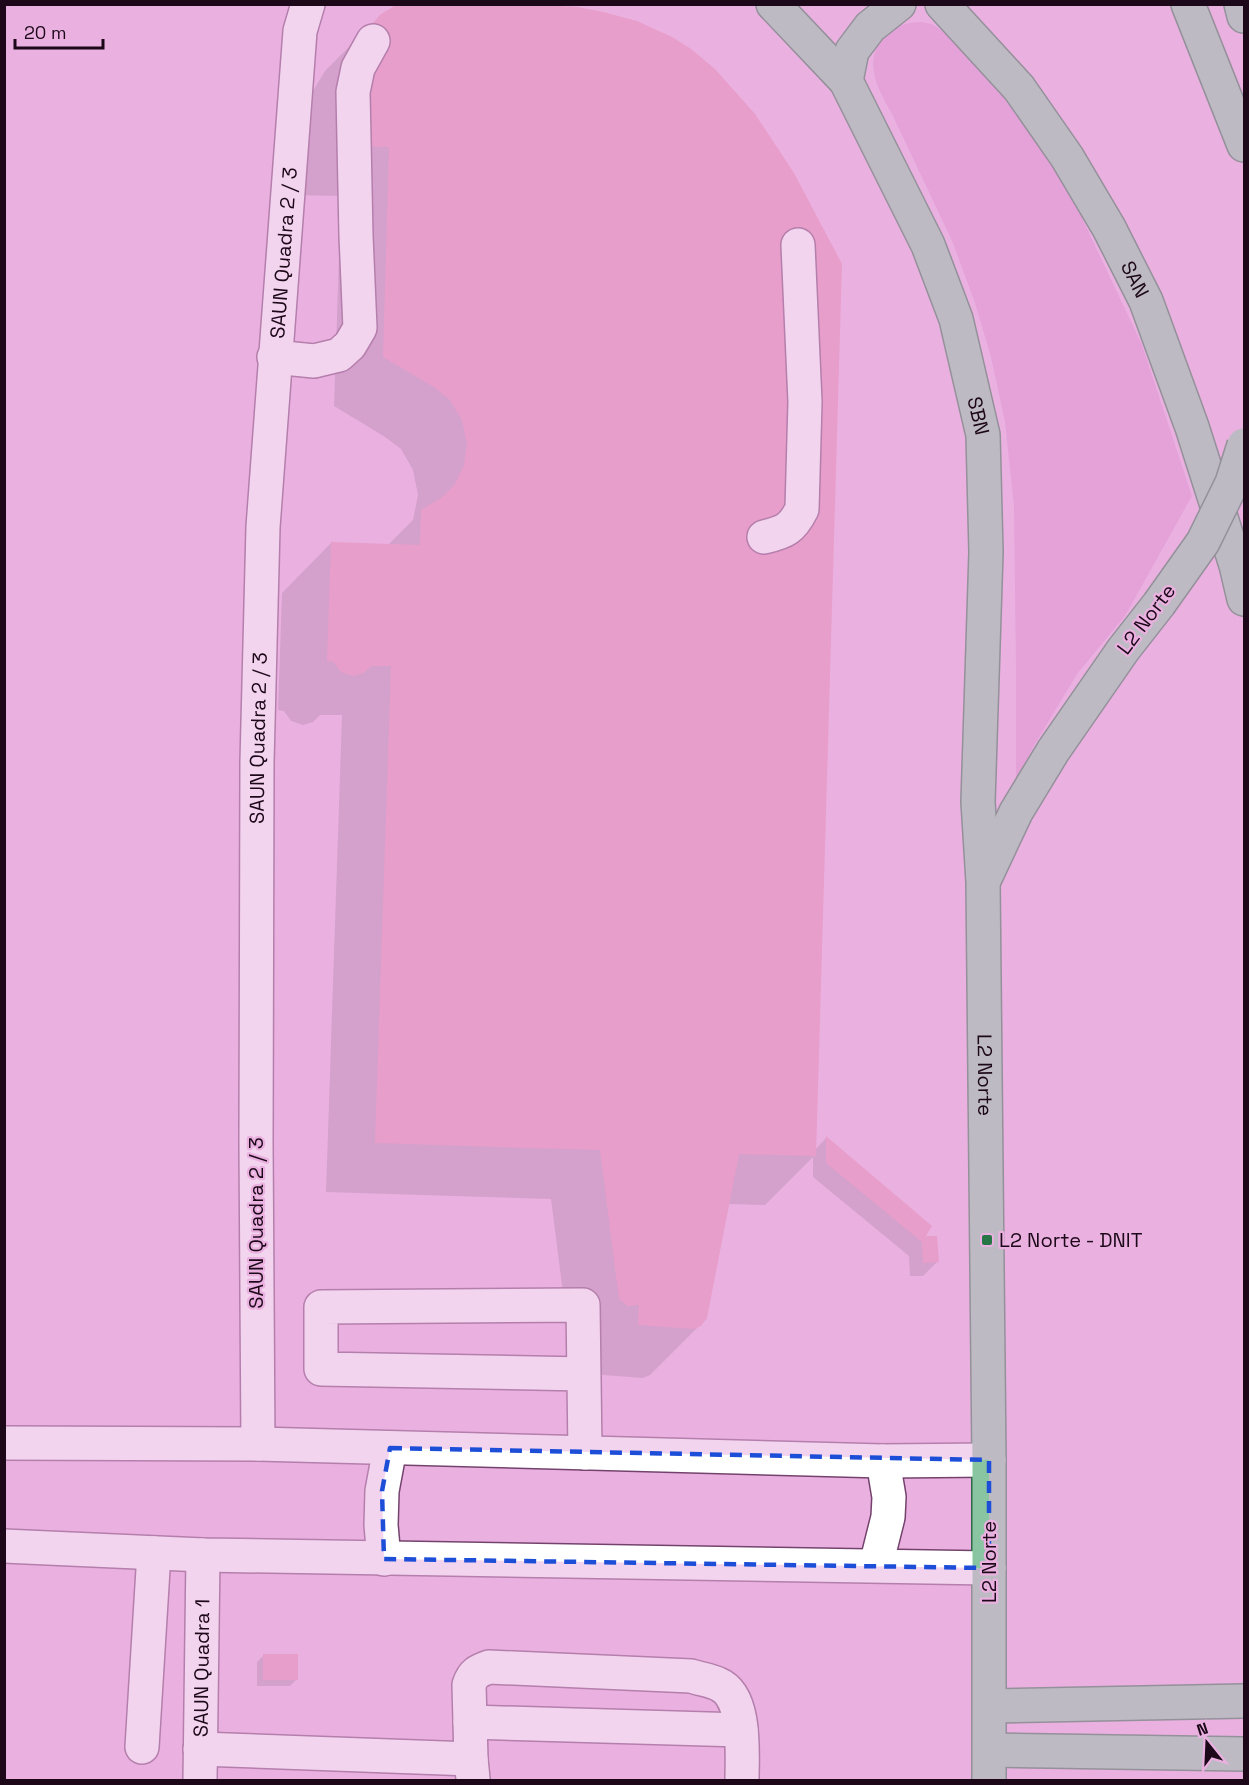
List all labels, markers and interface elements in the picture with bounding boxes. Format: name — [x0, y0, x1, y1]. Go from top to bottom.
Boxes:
scale bar — [15, 12, 104, 50]
text: 20 m — [24, 21, 67, 44]
street label: SAUN Quadra 2 / 3 — [264, 166, 303, 339]
street label: SAN — [1115, 256, 1155, 302]
street label: SBN — [961, 394, 996, 438]
street label: L2 Norte — [1111, 578, 1181, 660]
street label: SAUN Quadra 2 / 3 — [244, 652, 273, 824]
street label: L2 Norte — [972, 1034, 998, 1116]
street label: SAUN Quadra 2 / 3 — [243, 1137, 269, 1309]
place label: L2 Norte - DNIT — [999, 1227, 1143, 1253]
marker: L2 Norte - DNIT — [980, 1233, 994, 1247]
street label: L2 Norte — [976, 1521, 1002, 1603]
street label: SAUN Quadra 1 — [188, 1599, 215, 1737]
north arrow — [1177, 1713, 1237, 1773]
text: N — [1194, 1718, 1211, 1741]

